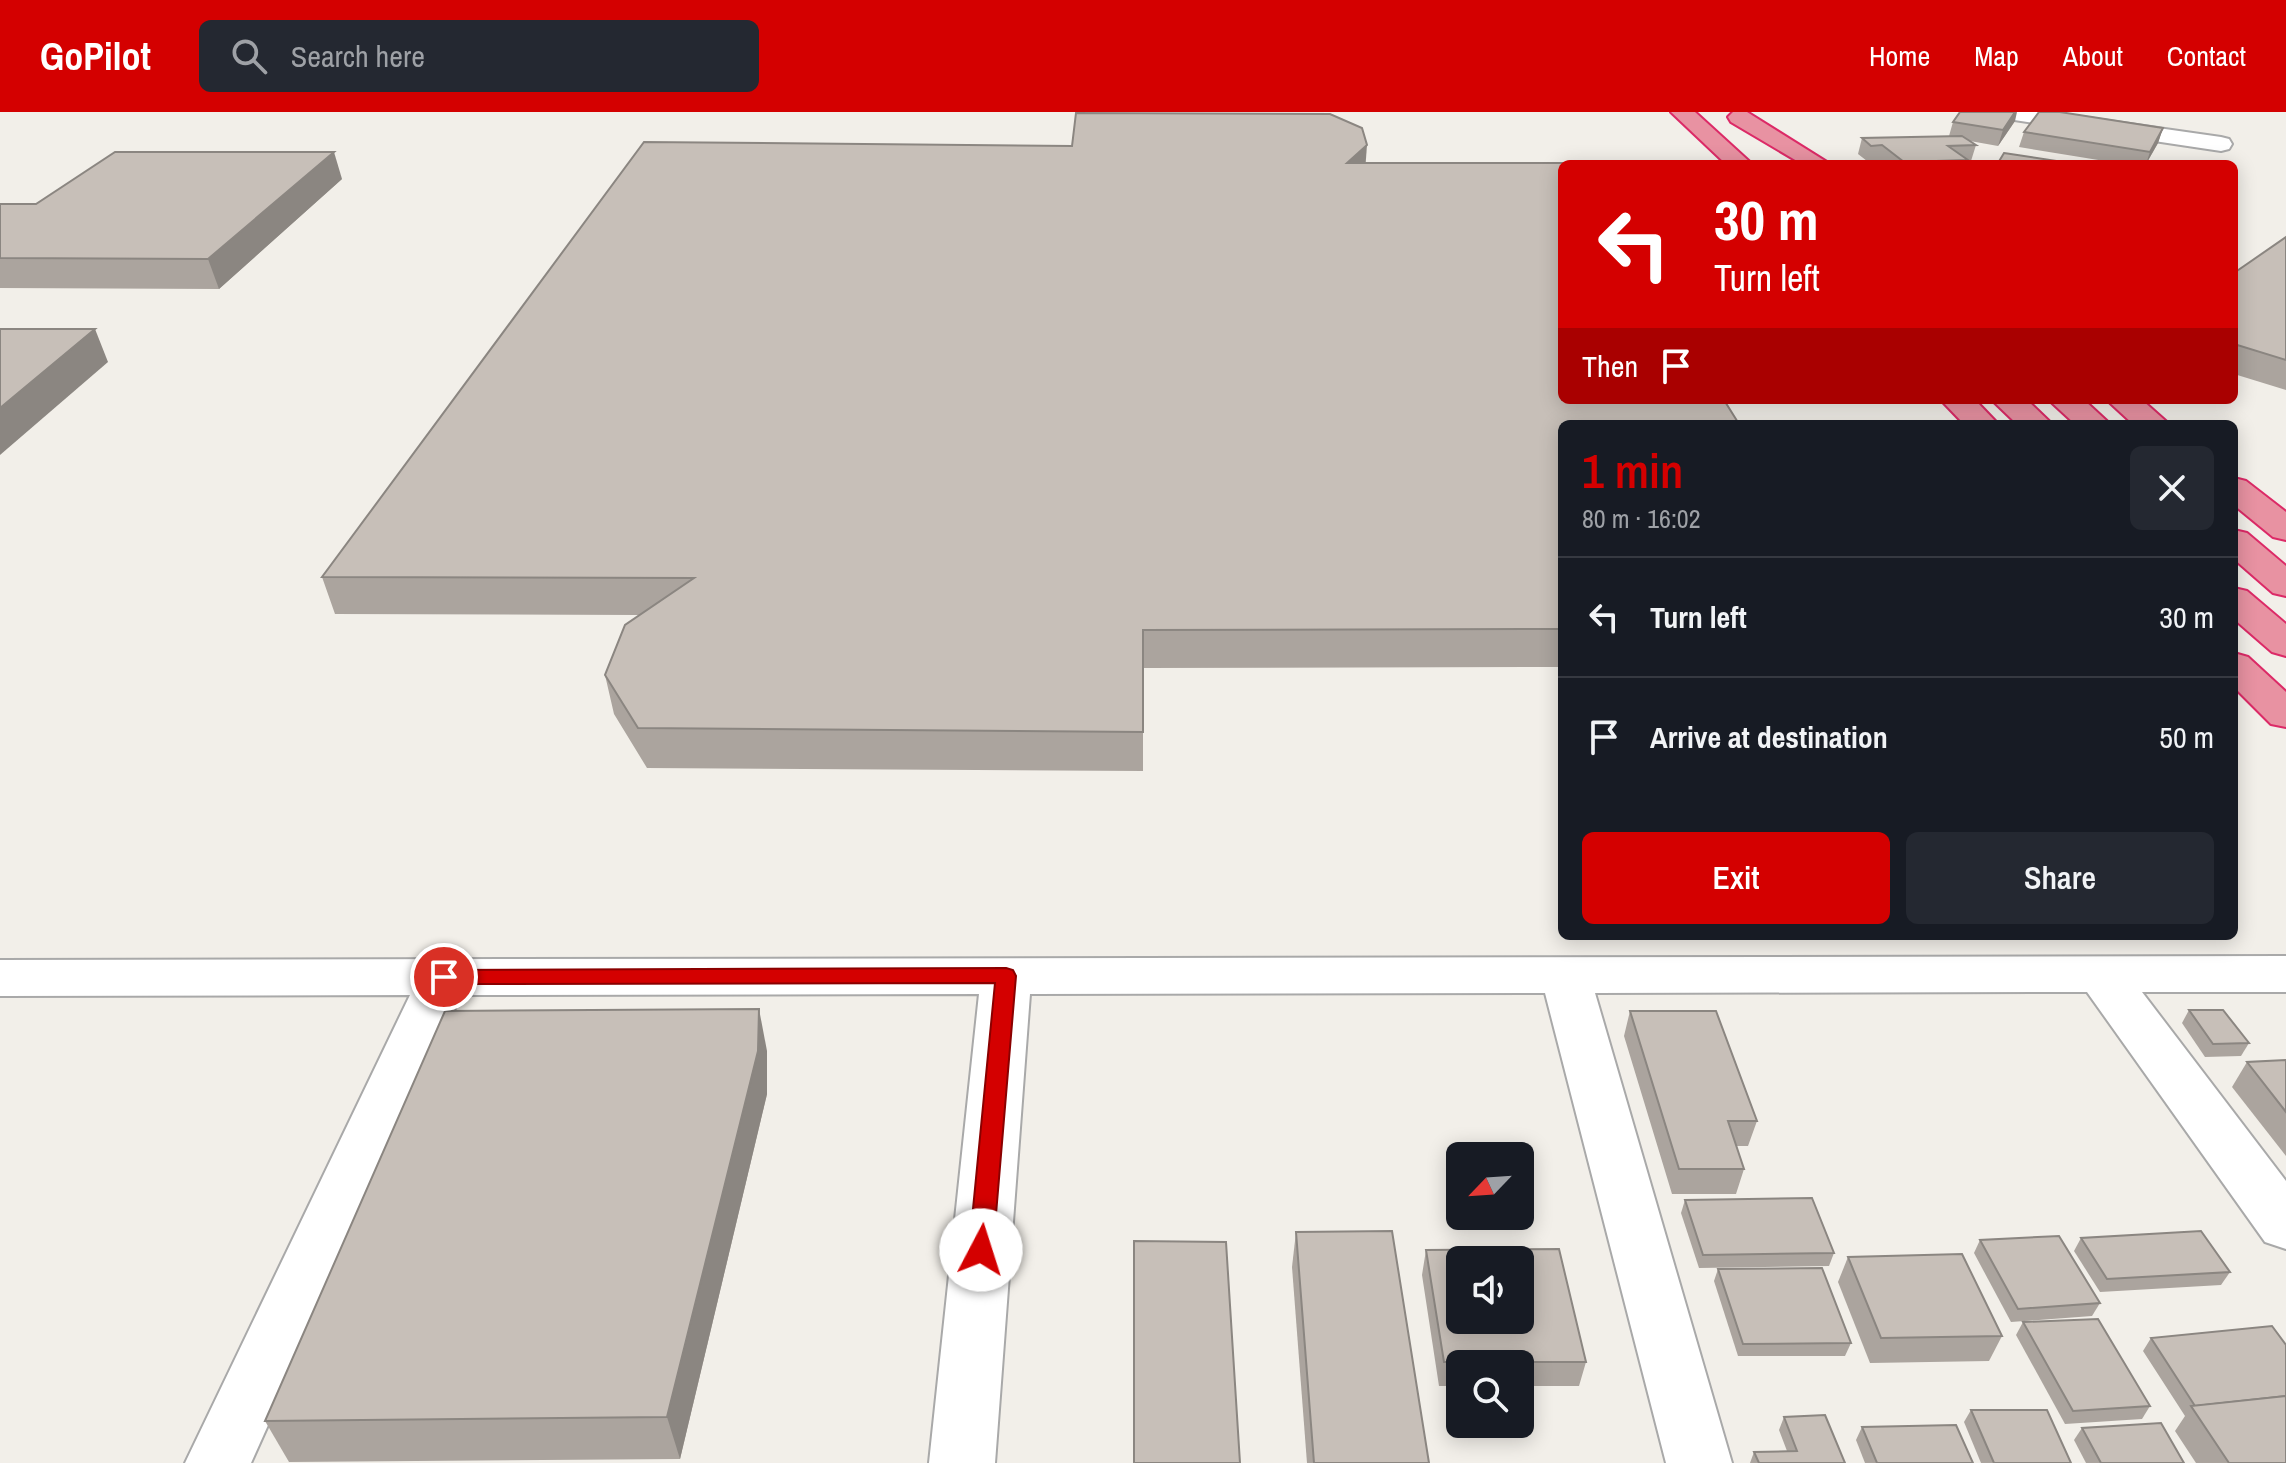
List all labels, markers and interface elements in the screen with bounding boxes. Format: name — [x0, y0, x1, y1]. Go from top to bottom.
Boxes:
search box — [199, 20, 759, 92]
text: GoPilot — [40, 31, 151, 82]
icon: search — [227, 34, 271, 78]
text: Search here — [291, 36, 425, 76]
text: Home — [1869, 37, 1930, 75]
text: Map — [1974, 37, 2019, 75]
text: About — [2063, 37, 2123, 75]
text: Contact — [2167, 37, 2246, 75]
text: 30 m — [1714, 182, 1819, 257]
icon: left — [1582, 192, 1686, 296]
text: Turn left — [1714, 254, 1820, 302]
icon: arrive — [1654, 344, 1698, 388]
text: Then — [1582, 346, 1638, 386]
text: 1 min — [1582, 438, 1683, 503]
button: close — [2130, 446, 2214, 530]
text: 80 m · 16:02 — [1582, 501, 1701, 536]
icon: left — [1582, 595, 1626, 639]
text: Turn left — [1650, 597, 1747, 637]
text: 30 m — [2159, 597, 2214, 637]
icon: arrive — [1582, 715, 1626, 759]
text: Arrive at destination — [1650, 717, 1888, 757]
text: 50 m — [2159, 717, 2214, 757]
button: Exit — [1582, 832, 1890, 924]
button: Share — [1906, 832, 2214, 924]
pin — [410, 943, 478, 1011]
icon: arrive — [422, 955, 466, 999]
north arrow — [1446, 1142, 1534, 1230]
map controls — [1446, 1142, 1534, 1438]
position arrow — [939, 1208, 1023, 1292]
button: sound — [1446, 1246, 1534, 1334]
button: search — [1446, 1350, 1534, 1438]

